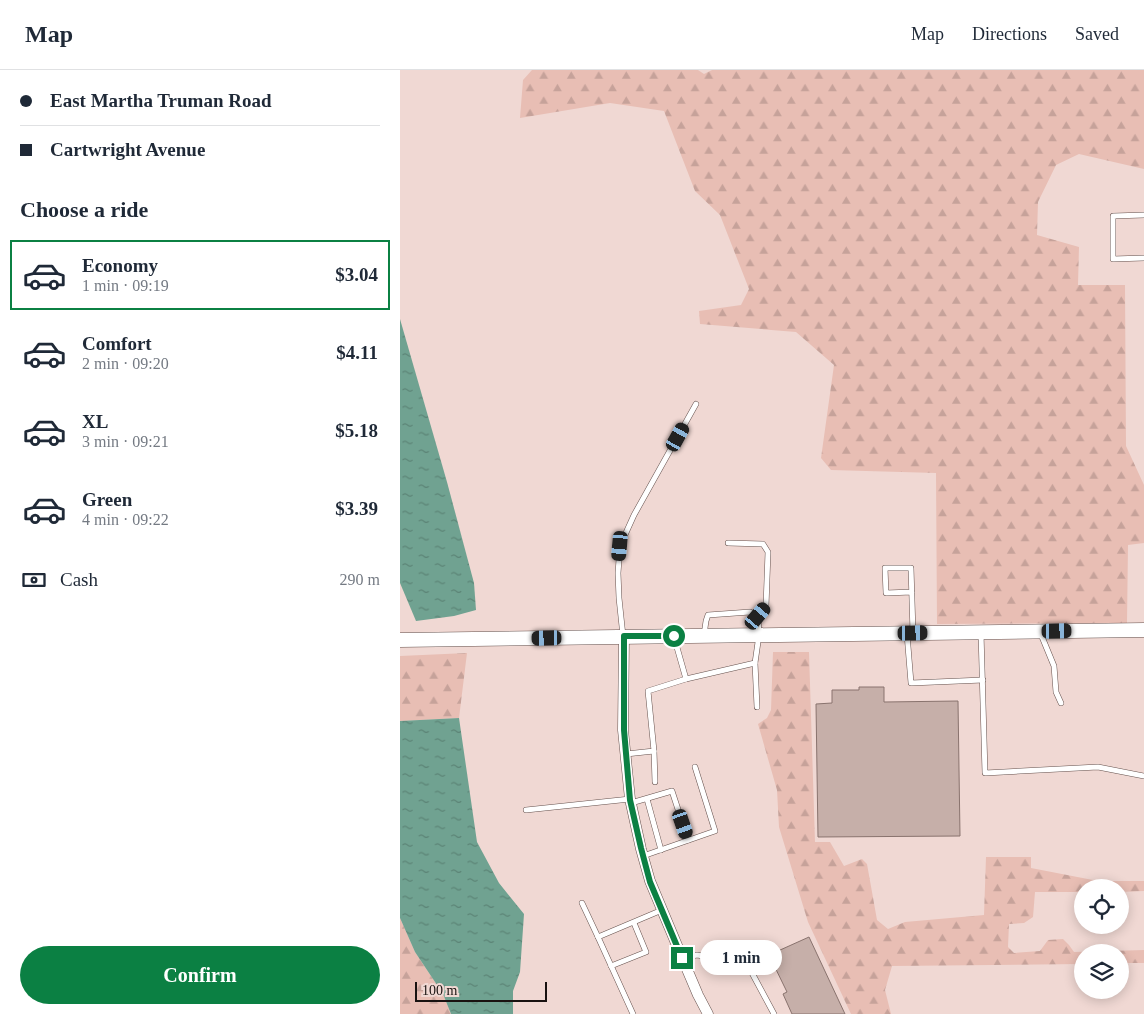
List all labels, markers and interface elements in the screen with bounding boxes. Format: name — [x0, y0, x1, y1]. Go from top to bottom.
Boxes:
text: Map — [25, 21, 73, 47]
text: Map — [911, 24, 944, 44]
text: Directions — [972, 24, 1047, 44]
text: Saved — [1075, 24, 1119, 44]
text: East Martha Truman Road — [50, 90, 272, 111]
text: Cartwright Avenue — [50, 139, 205, 160]
text: Choose a ride — [20, 197, 148, 222]
icon: car — [22, 253, 67, 298]
text: Economy — [82, 255, 158, 276]
text: $3.04 — [335, 264, 378, 285]
text: 1 min · 09:19 — [82, 277, 169, 294]
icon: car — [22, 331, 67, 376]
text: Comfort — [82, 333, 152, 354]
text: $4.11 — [336, 342, 378, 363]
text: 2 min · 09:20 — [82, 355, 169, 372]
icon: car — [22, 409, 67, 454]
text: XL — [82, 411, 108, 432]
text: $5.18 — [335, 420, 378, 441]
car — [664, 420, 691, 454]
text: 3 min · 09:21 — [82, 433, 169, 450]
icon: car — [22, 487, 67, 532]
text: Green — [82, 489, 132, 510]
text: $3.39 — [335, 498, 378, 519]
text: 4 min · 09:22 — [82, 511, 169, 528]
car — [611, 530, 628, 562]
icon: cash — [20, 566, 48, 594]
text: Cash — [60, 569, 98, 590]
text: 290 m — [340, 571, 380, 588]
car — [742, 600, 773, 632]
car — [1041, 623, 1072, 639]
route start — [663, 625, 685, 647]
car — [897, 625, 928, 641]
car — [531, 630, 562, 646]
car — [671, 807, 694, 841]
map controls — [1074, 879, 1129, 999]
button: locate — [1074, 879, 1129, 934]
callout: 1 min — [700, 940, 782, 976]
button: layers — [1074, 944, 1129, 999]
button: Confirm — [20, 946, 380, 1004]
route end — [671, 947, 693, 969]
text: 1 min — [722, 949, 760, 966]
scale bar — [415, 979, 548, 1002]
text: 100 m — [422, 983, 457, 998]

